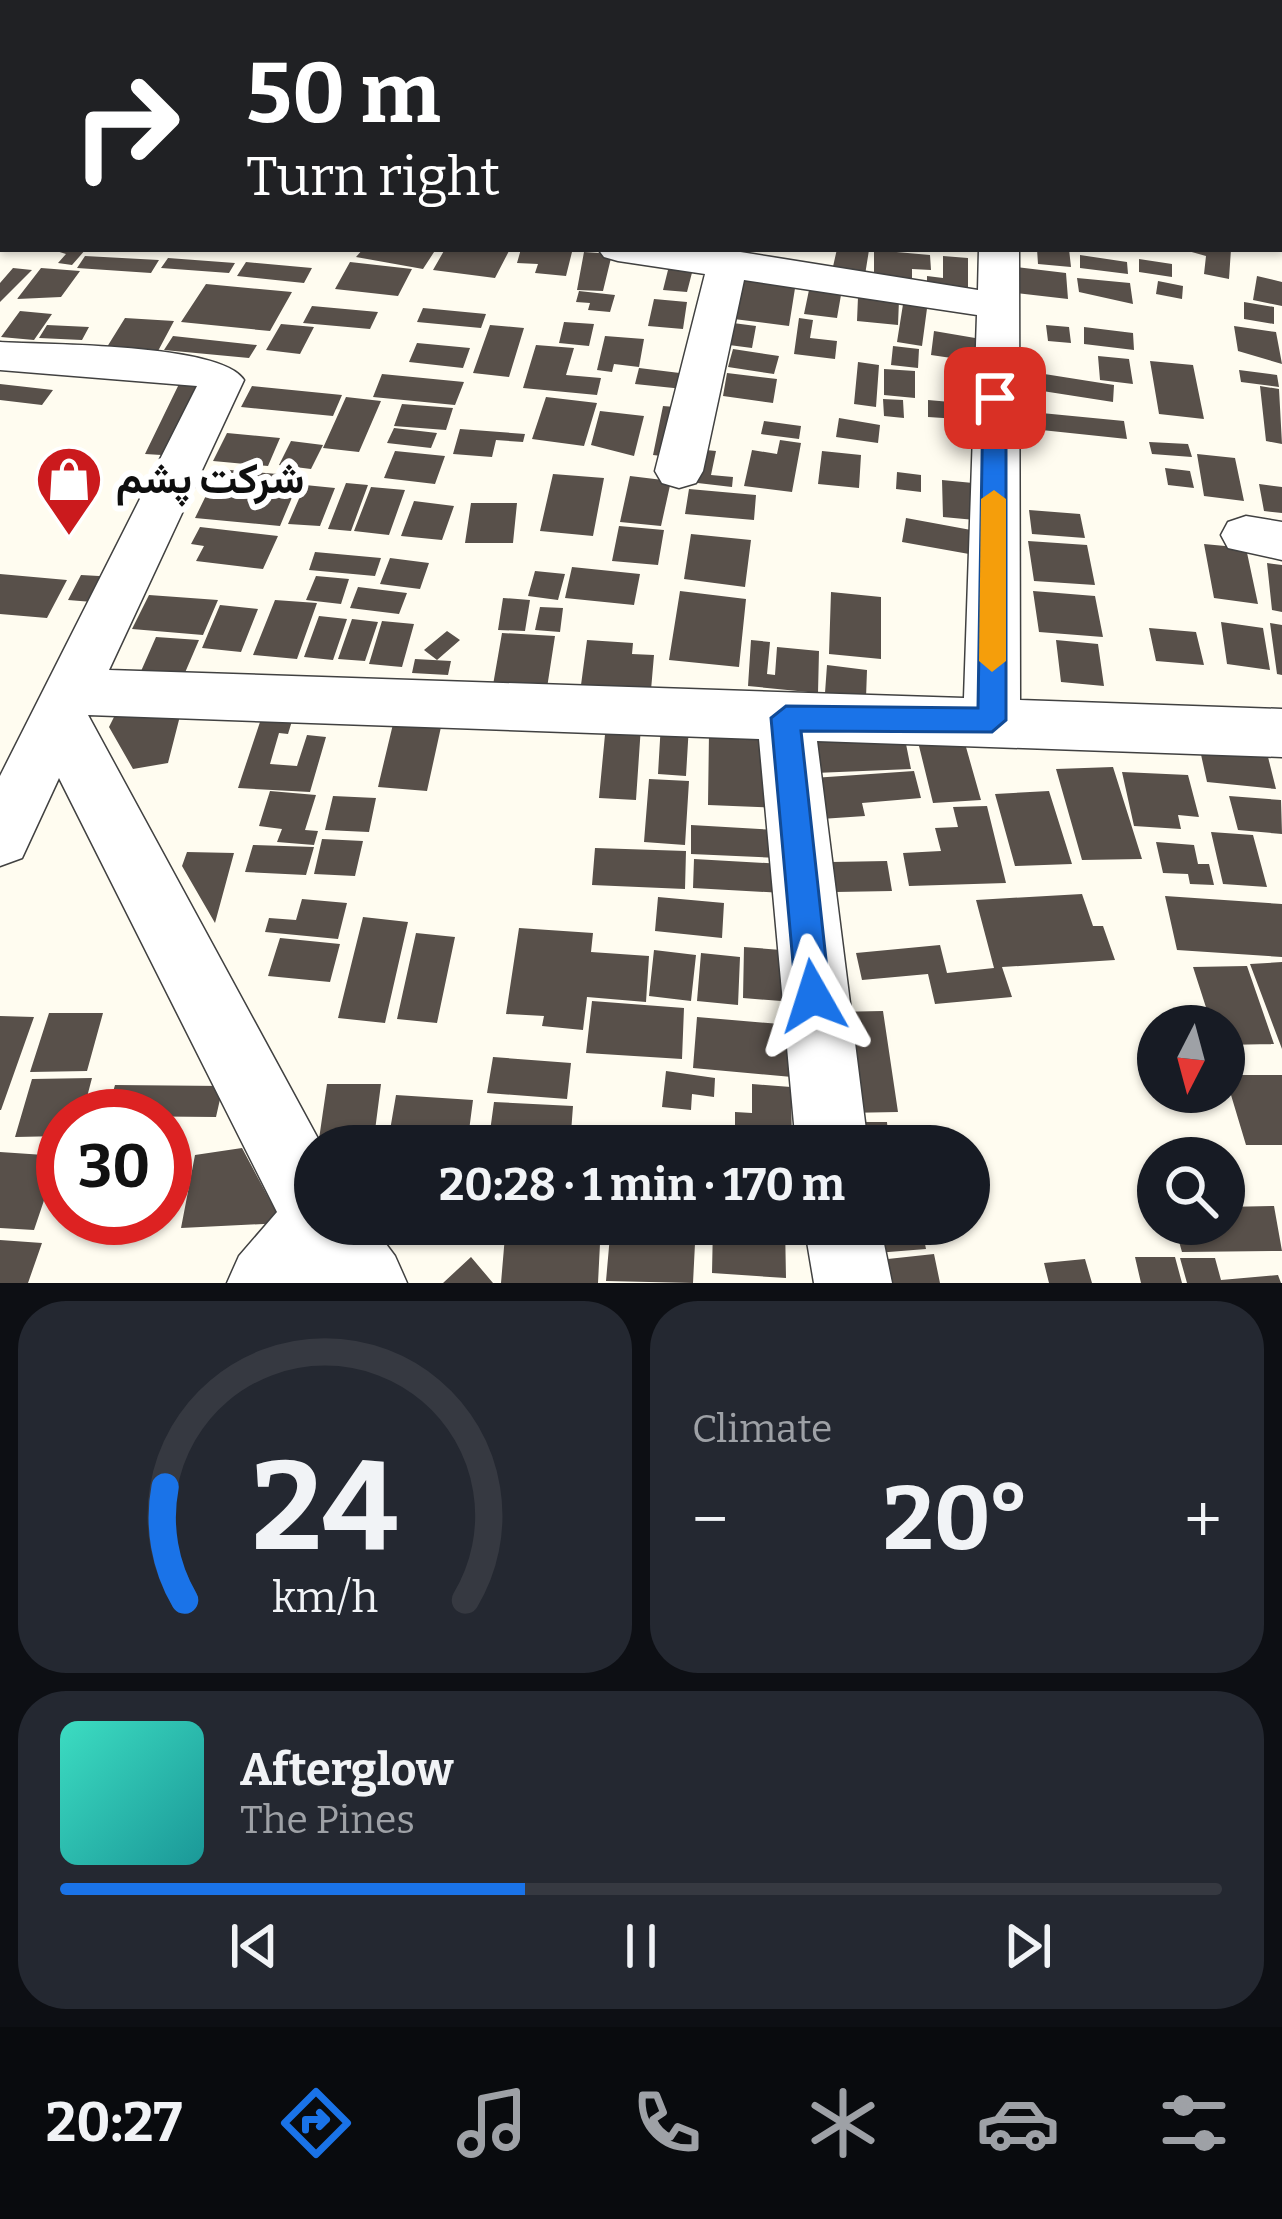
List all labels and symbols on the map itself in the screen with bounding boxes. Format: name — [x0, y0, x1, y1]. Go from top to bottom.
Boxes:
pin — [944, 347, 1046, 449]
shop icon: شرکت پشم — [34, 444, 104, 538]
place label: شرکت پشم — [116, 454, 304, 507]
position arrow — [750, 933, 876, 1059]
north arrow — [1137, 1005, 1245, 1113]
speed limit sign: 30 — [36, 1089, 192, 1245]

